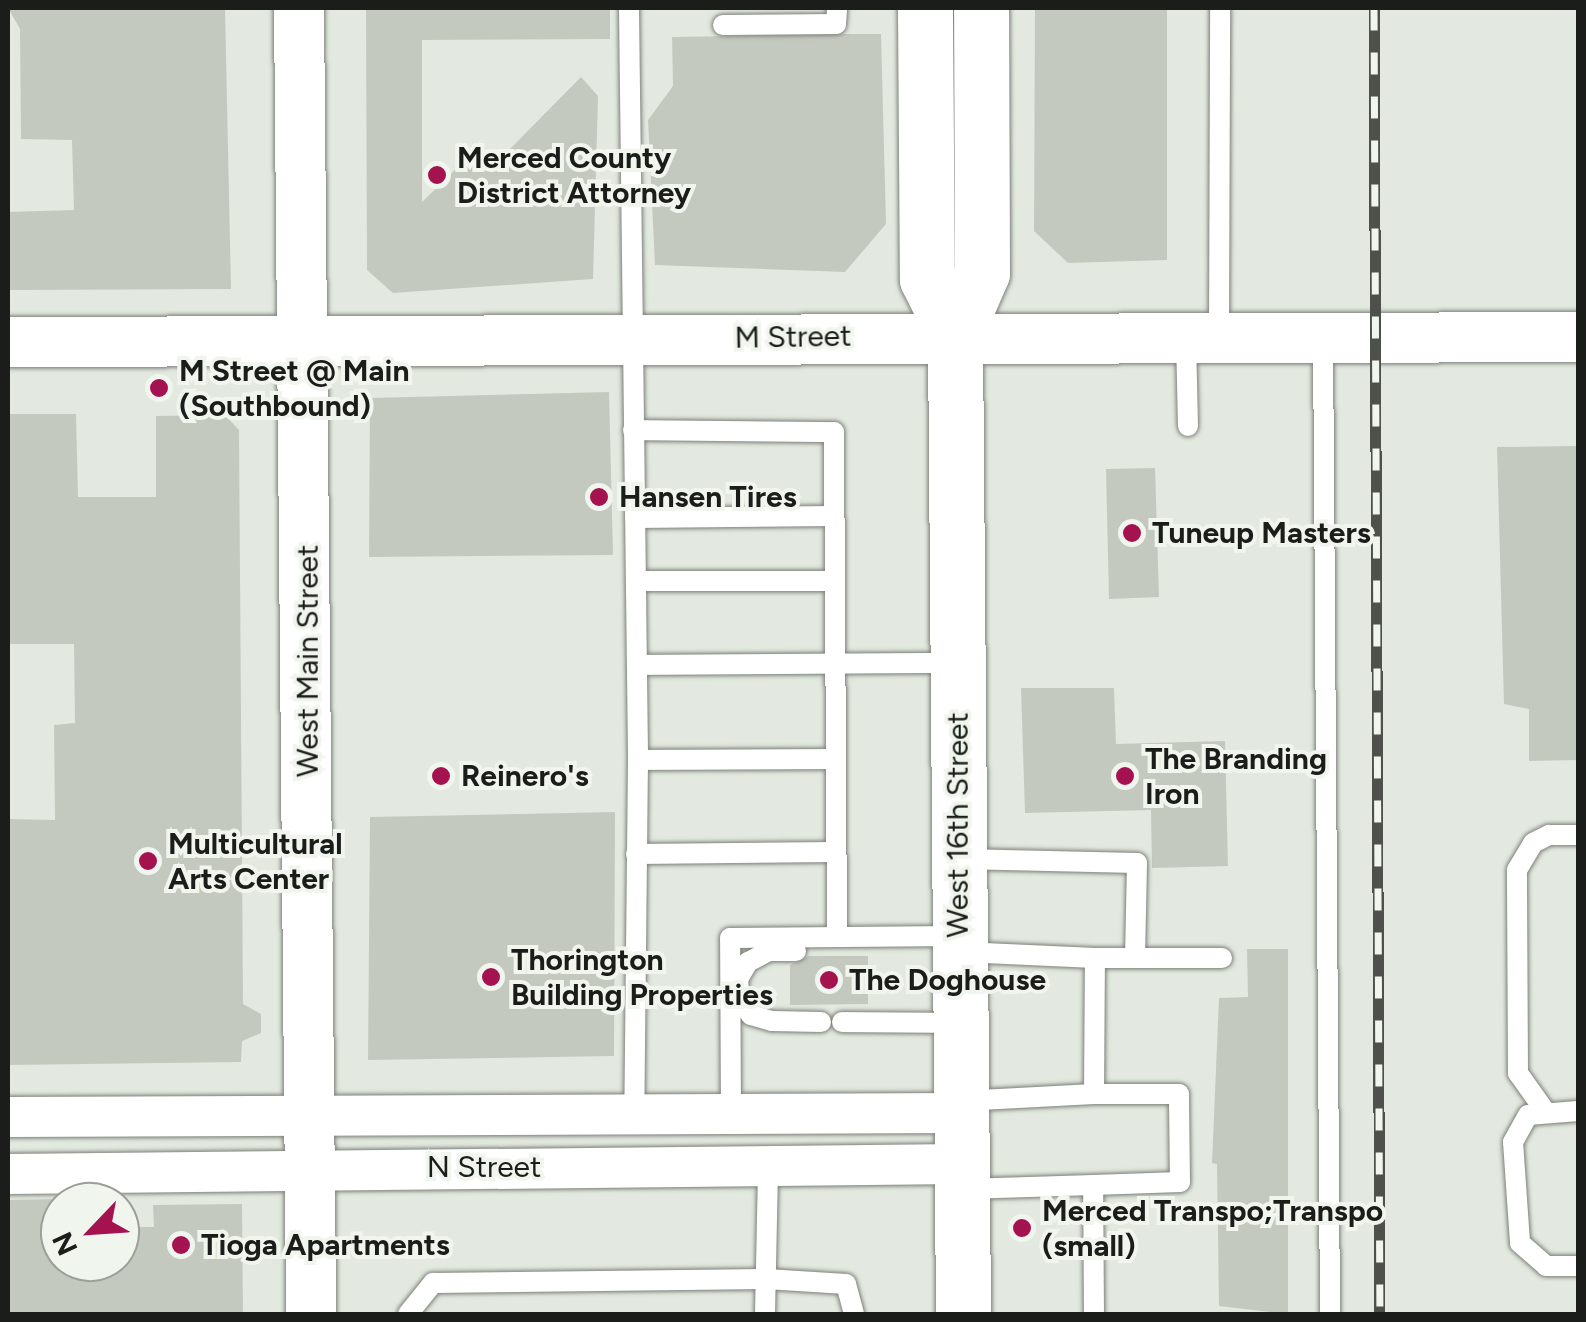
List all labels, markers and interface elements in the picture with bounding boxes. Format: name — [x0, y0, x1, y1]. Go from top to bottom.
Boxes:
place label: Merced County District Attorney — [457, 140, 691, 210]
marker: Merced County District Attorney — [426, 164, 448, 186]
street label: M Street — [734, 318, 852, 356]
place label: M Street @ Main (Southbound) — [179, 353, 409, 424]
marker: M Street @ Main (Southbound) — [148, 377, 170, 399]
place label: Hansen Tires — [619, 479, 797, 515]
marker: Hansen Tires — [588, 486, 610, 508]
place label: Tuneup Masters — [1152, 515, 1371, 551]
marker: Tuneup Masters — [1121, 522, 1143, 544]
street label: West Main Street — [290, 545, 326, 777]
street label: West 16th Street — [940, 712, 976, 938]
place label: The Branding Iron — [1145, 741, 1327, 812]
place label: Reinero's — [461, 758, 589, 794]
marker: Reinero's — [430, 765, 452, 787]
marker: The Branding Iron — [1114, 765, 1136, 787]
place label: Multicultural Arts Center — [168, 826, 343, 896]
marker: Multicultural Arts Center — [137, 850, 159, 872]
place label: Thorington Building Properties — [511, 942, 773, 1012]
place label: The Doghouse — [849, 962, 1046, 998]
marker: Thorington Building Properties — [480, 966, 502, 988]
marker: The Doghouse — [818, 969, 840, 991]
street label: N Street — [427, 1149, 541, 1185]
north arrow — [40, 1182, 140, 1282]
place label: Merced Transpo;Transpo (small) — [1042, 1193, 1383, 1264]
marker: Merced Transpo;Transpo (small) — [1011, 1217, 1033, 1239]
text: N — [45, 1227, 85, 1261]
place label: Tioga Apartments — [201, 1227, 450, 1263]
marker: Tioga Apartments — [170, 1234, 192, 1256]

